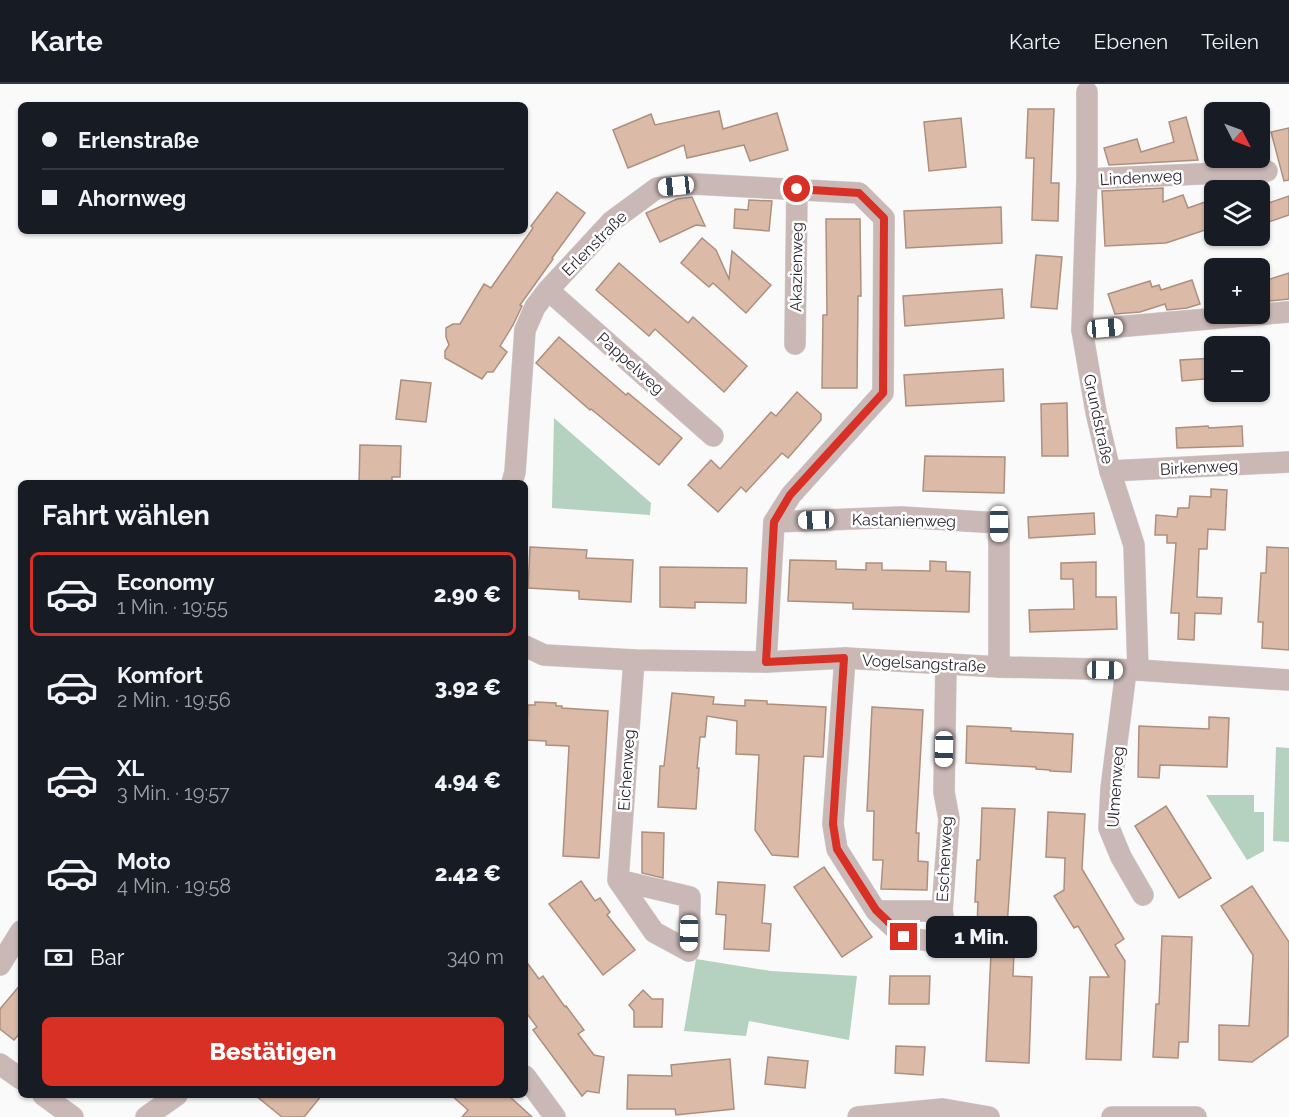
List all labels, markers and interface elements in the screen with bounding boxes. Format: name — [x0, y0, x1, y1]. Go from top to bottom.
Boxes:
text: Karte — [30, 25, 103, 58]
text: Karte — [1009, 29, 1060, 54]
text: Ebenen — [1093, 29, 1168, 54]
text: Teilen — [1201, 29, 1259, 54]
north arrow — [1204, 102, 1270, 168]
map controls — [1204, 102, 1270, 402]
text: Erlenstraße — [78, 127, 199, 153]
street label: Lindenweg — [1099, 166, 1183, 189]
car — [657, 175, 695, 197]
route start — [783, 175, 810, 202]
button: layers — [1204, 180, 1270, 246]
text: Ahornweg — [78, 185, 186, 211]
street label: Erlenstraße — [558, 207, 631, 280]
street label: Akazienweg — [786, 222, 807, 312]
button: + — [1204, 258, 1270, 324]
car — [1086, 317, 1124, 339]
street label: Pappelweg — [593, 328, 668, 398]
button: − — [1204, 336, 1270, 402]
street label: Grundstraße — [1080, 372, 1117, 466]
street label: Birkenweg — [1159, 456, 1239, 479]
text: Fahrt wählen — [42, 500, 210, 531]
car — [990, 506, 1008, 542]
car — [798, 510, 834, 530]
street label: Kastanienweg — [852, 510, 956, 531]
icon: car — [45, 567, 99, 621]
text: Economy — [117, 569, 215, 595]
text: 2.90 € — [434, 581, 501, 607]
text: 1 Min. · 19:55 — [117, 595, 228, 619]
street label: Vogelsangstraße — [861, 651, 986, 676]
icon: car — [45, 660, 99, 714]
car — [1087, 661, 1123, 679]
text: Komfort — [117, 662, 203, 688]
text: 3.92 € — [435, 674, 501, 700]
text: 2 Min. · 19:56 — [117, 688, 231, 712]
street label: Eichenweg — [614, 729, 639, 812]
car — [935, 731, 953, 767]
street label: Ulmenweg — [1103, 746, 1128, 828]
icon: car — [45, 753, 99, 807]
text: XL — [117, 755, 144, 781]
text: 4.94 € — [435, 767, 501, 793]
text: 3 Min. · 19:57 — [117, 781, 230, 805]
street label: Eschenweg — [933, 816, 956, 903]
icon: car — [45, 846, 99, 900]
text: Moto — [117, 848, 171, 874]
text: 2.42 € — [435, 860, 501, 886]
text: 4 Min. · 19:58 — [117, 874, 231, 898]
car — [680, 915, 698, 951]
callout: 1 Min. — [925, 916, 1036, 958]
route end — [890, 923, 917, 950]
text: 1 Min. — [954, 925, 1009, 949]
icon: cash — [42, 941, 75, 974]
text: Bar — [90, 944, 124, 970]
text: 340 m — [447, 945, 504, 969]
button: Bestätigen — [42, 1017, 504, 1086]

